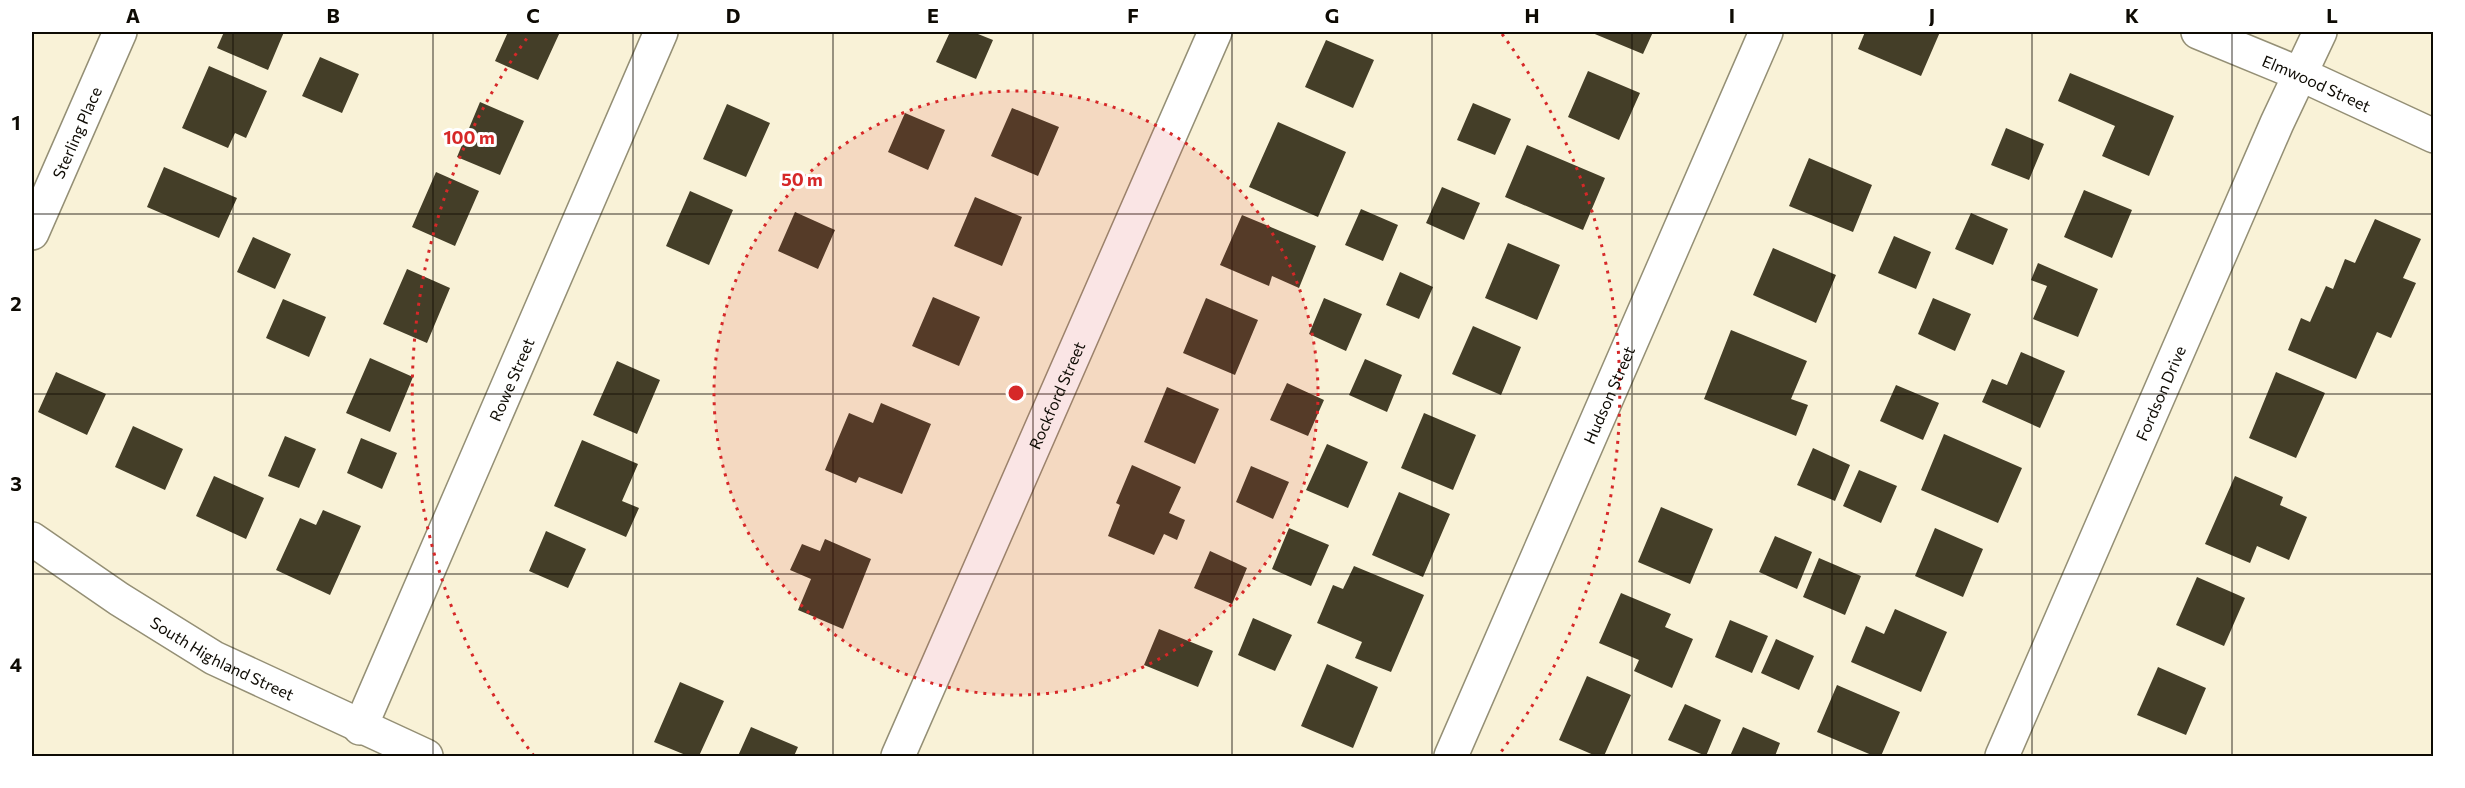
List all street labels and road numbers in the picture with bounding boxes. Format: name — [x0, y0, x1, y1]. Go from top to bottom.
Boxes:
street label: Elmwood Street — [2260, 50, 2374, 115]
street label: Sterling Place — [48, 83, 105, 181]
street label: Rowe Street — [484, 334, 537, 424]
street label: Rockford Street — [1024, 338, 1088, 452]
street label: Fordson Drive — [2131, 342, 2189, 443]
street label: Hudson Street — [1579, 343, 1638, 446]
street label: South Highland Street — [147, 612, 298, 703]

